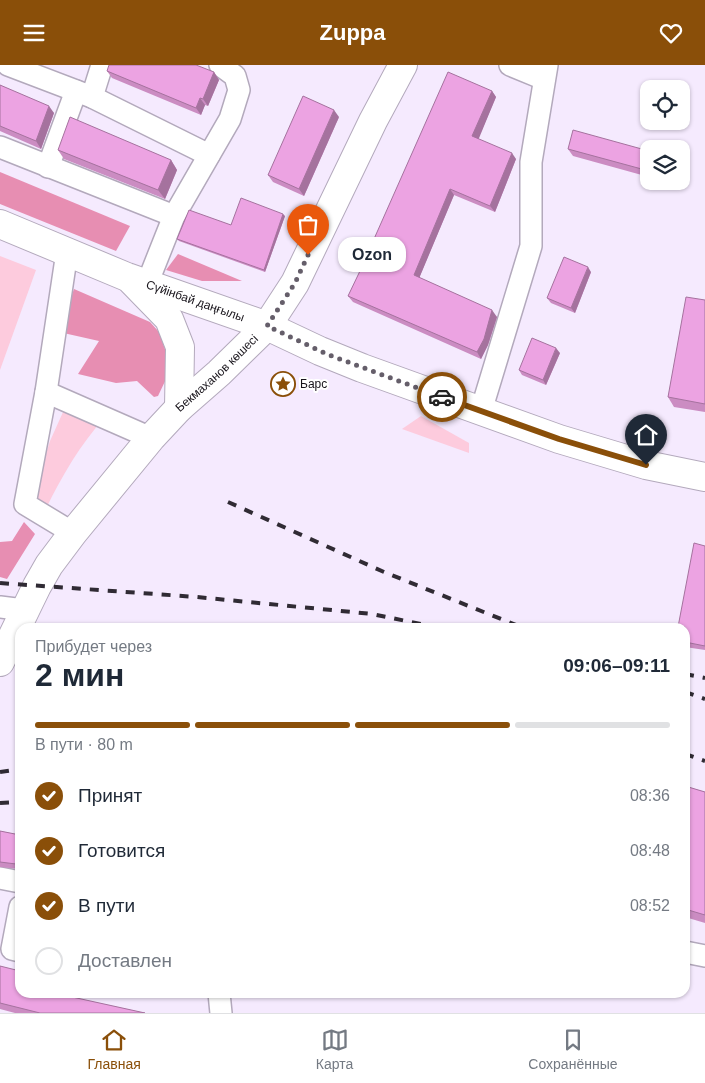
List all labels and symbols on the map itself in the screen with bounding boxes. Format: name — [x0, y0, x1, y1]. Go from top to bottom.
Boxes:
pin — [287, 204, 329, 255]
callout: Ozon — [338, 237, 406, 273]
street label: Сүйінбай даңғылы — [144, 277, 246, 325]
street label: Бекмаханов көшесі — [173, 332, 261, 415]
place icon: Барс — [270, 371, 296, 397]
courier — [417, 372, 467, 422]
place label: Барс — [300, 377, 327, 391]
pin — [625, 414, 667, 465]

